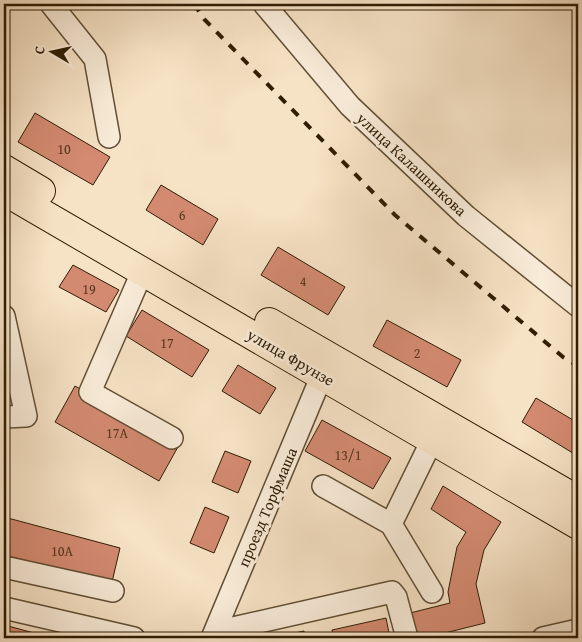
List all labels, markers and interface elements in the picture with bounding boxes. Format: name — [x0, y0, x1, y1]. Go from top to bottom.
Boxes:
north arrow — [28, 28, 78, 78]
text: С — [29, 44, 50, 55]
street label: улица Калашникова — [351, 106, 473, 222]
house number: 10 — [57, 139, 71, 159]
house number: 6 — [179, 205, 186, 225]
house number: 4 — [300, 271, 307, 291]
house number: 19 — [82, 279, 96, 299]
street label: улица Фрунзе — [242, 322, 339, 392]
house number: 17 — [160, 333, 174, 353]
house number: 2 — [414, 343, 420, 363]
house number: 17А — [106, 423, 128, 443]
street label: проезд Торфмаша — [231, 443, 303, 570]
house number: 13/1 — [335, 445, 361, 465]
house number: 10А — [51, 541, 73, 561]

